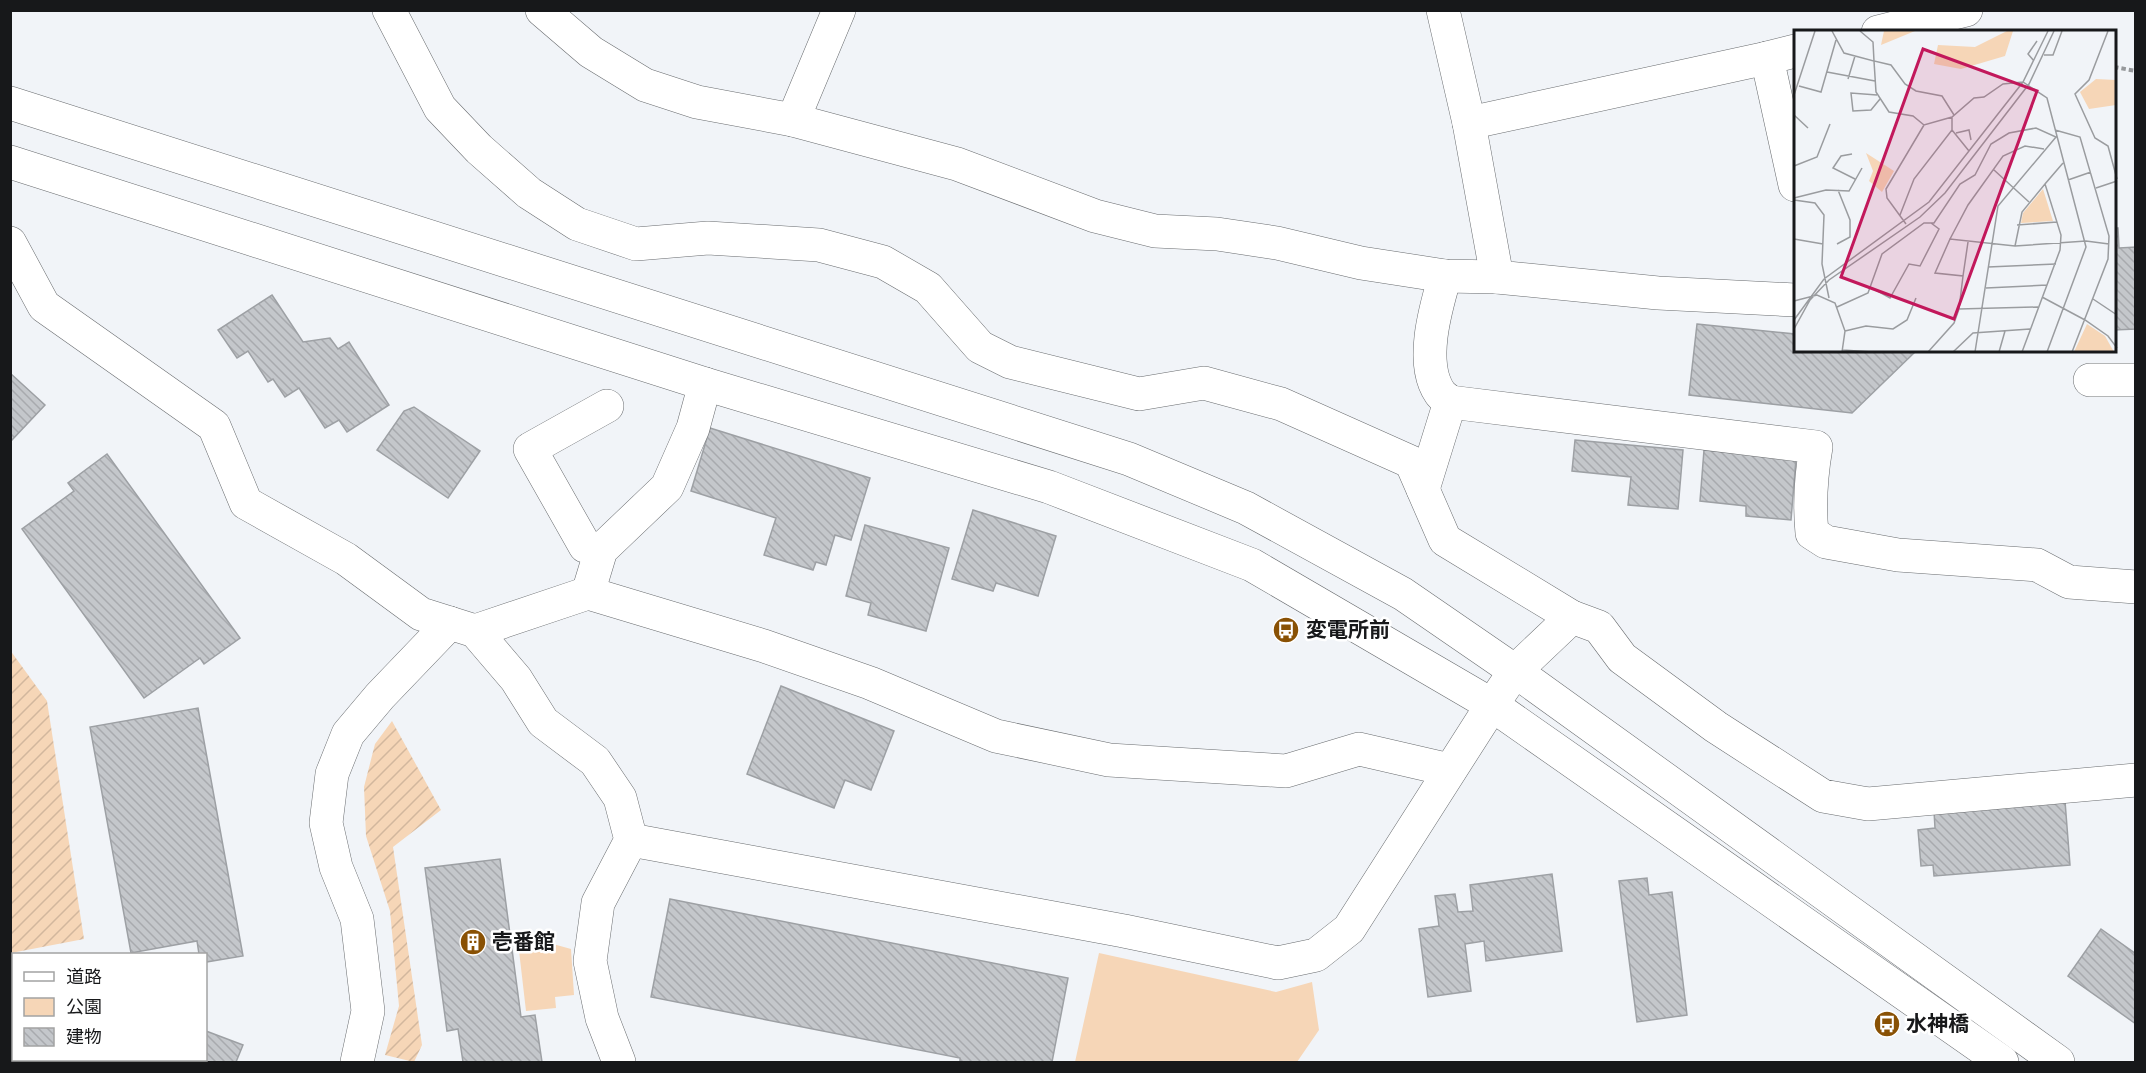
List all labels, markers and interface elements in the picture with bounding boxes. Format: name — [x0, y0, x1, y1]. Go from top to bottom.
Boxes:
inset map — [1794, 30, 2116, 352]
bus stop icon: 変電所前 — [1271, 615, 1301, 645]
place label: 変電所前 — [1306, 618, 1390, 642]
building icon: 壱番館 — [458, 927, 488, 957]
place label: 壱番館 — [492, 930, 555, 954]
legend — [12, 953, 207, 1061]
text: 道路 — [66, 966, 102, 987]
text: 公園 — [66, 996, 102, 1017]
bus stop icon: 水神橋 — [1872, 1009, 1902, 1039]
place label: 水神橋 — [1906, 1012, 1969, 1036]
text: 建物 — [66, 1026, 102, 1047]

